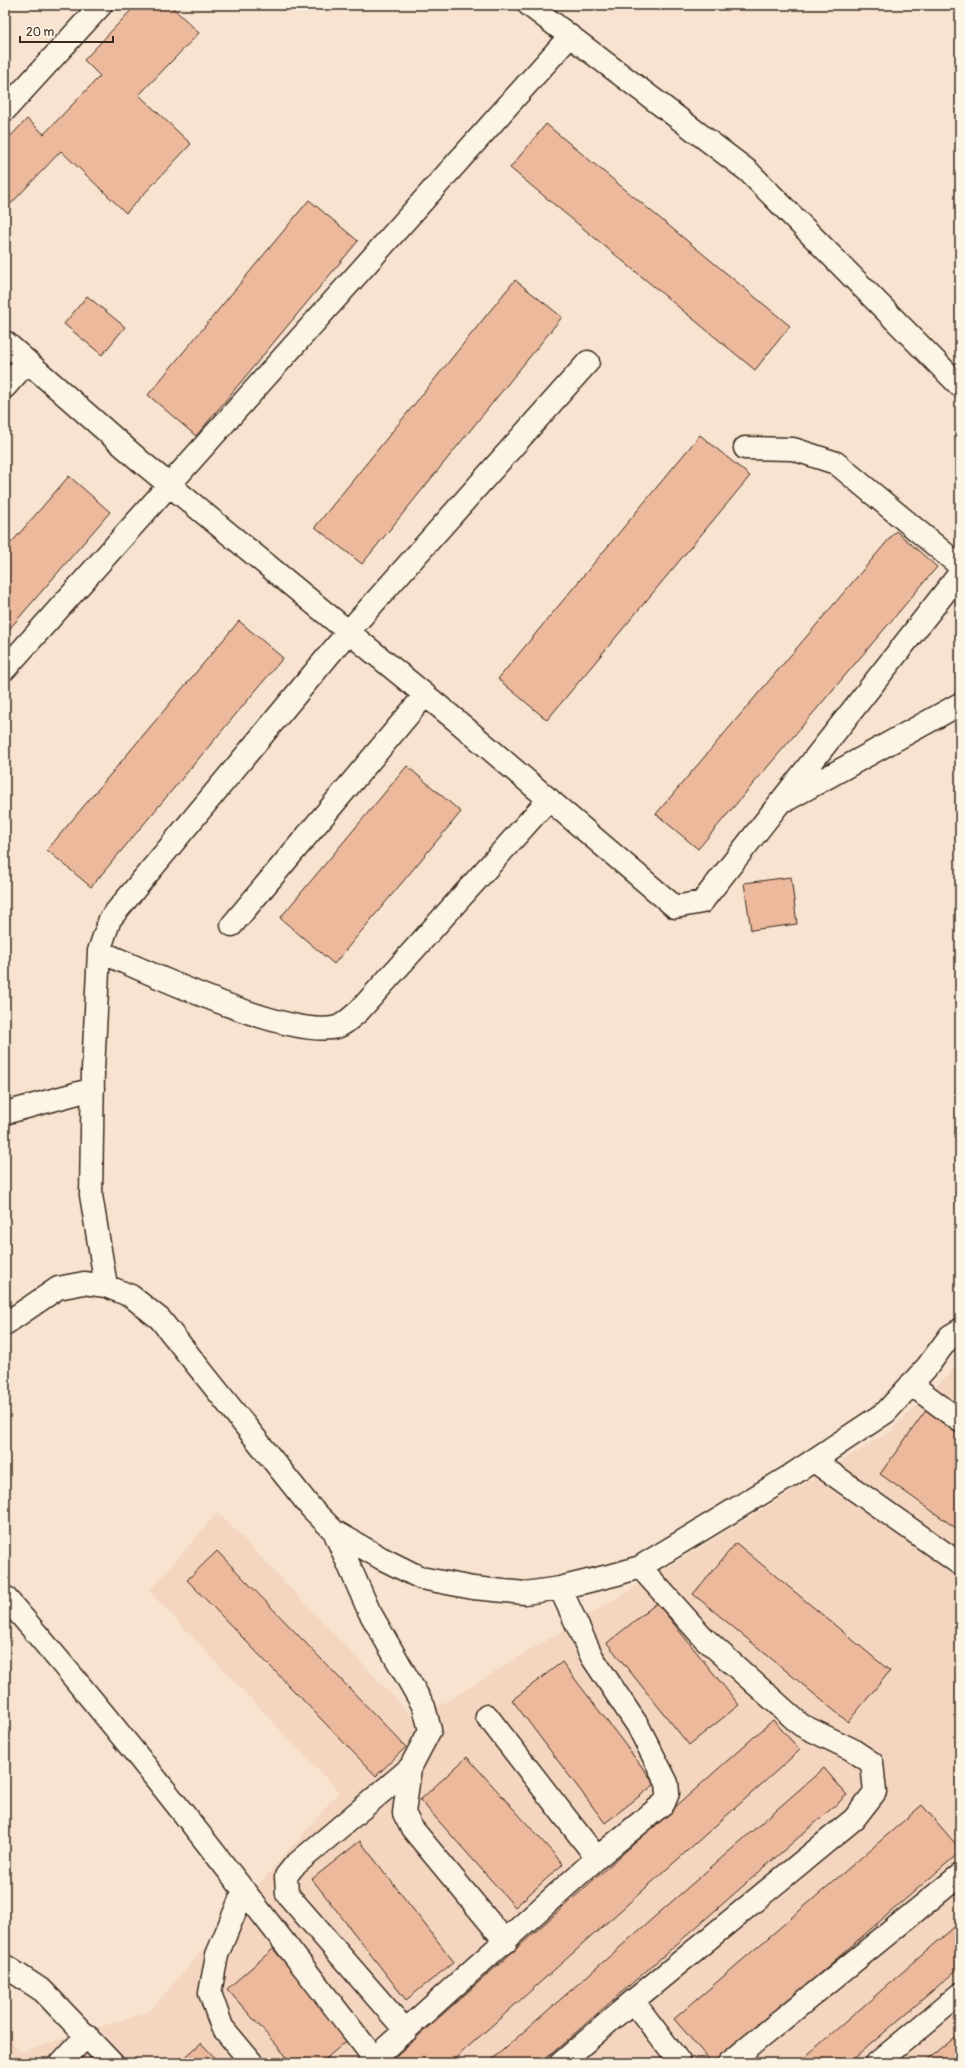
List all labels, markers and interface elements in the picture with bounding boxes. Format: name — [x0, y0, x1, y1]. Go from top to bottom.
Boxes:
scale bar — [20, 18, 113, 44]
text: 20 m — [26, 25, 55, 40]

